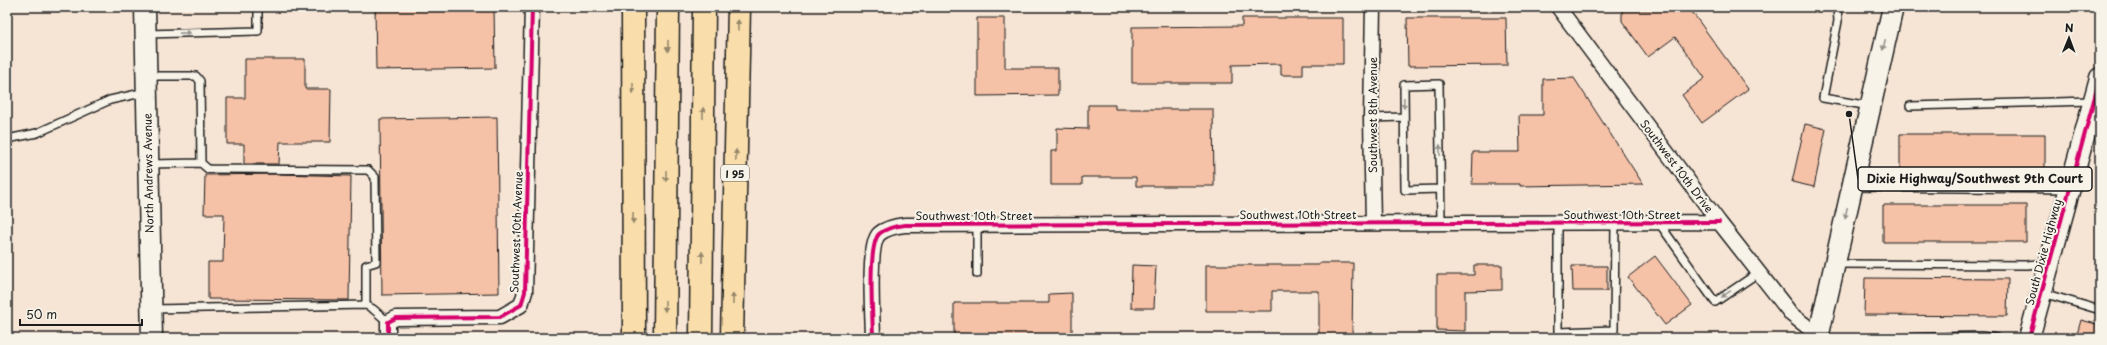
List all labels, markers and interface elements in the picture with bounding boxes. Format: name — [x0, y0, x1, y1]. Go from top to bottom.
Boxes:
one-way arrow — [735, 18, 741, 31]
north arrow — [2049, 18, 2089, 58]
text: N — [2065, 19, 2074, 36]
one-way arrow — [179, 30, 192, 36]
one-way arrow — [1880, 39, 1886, 51]
one-way arrow — [665, 40, 671, 53]
street label: Southwest 8th Avenue — [1364, 57, 1381, 173]
one-way arrow — [630, 82, 636, 95]
one-way arrow — [1401, 97, 1407, 110]
one-way arrow — [700, 106, 706, 119]
street label: North Andrews Avenue — [138, 113, 158, 233]
street label: Southwest 10th Drive — [1636, 116, 1718, 216]
one-way arrow — [1437, 143, 1443, 156]
one-way arrow — [733, 148, 739, 161]
road number: I 95 — [721, 165, 749, 181]
callout: Dixie Highway/Southwest 9th Court — [1858, 167, 2092, 191]
text: Dixie Highway/Southwest 9th Court — [1867, 169, 2084, 187]
one-way arrow — [663, 170, 669, 183]
street label: Southwest 10th Avenue — [505, 171, 527, 293]
street label: South Dixie Highway — [2021, 197, 2065, 307]
street label: Southwest 10th Street — [1240, 206, 1357, 223]
street label: Southwest 10th Street — [1564, 206, 1681, 223]
street label: Southwest 10th Street — [916, 207, 1033, 224]
one-way arrow — [1843, 207, 1849, 219]
one-way arrow — [630, 212, 636, 225]
one-way arrow — [699, 250, 705, 263]
one-way arrow — [1720, 291, 1732, 298]
one-way arrow — [729, 293, 736, 305]
one-way arrow — [662, 300, 668, 313]
scale bar — [20, 301, 142, 327]
text: 50 m — [26, 305, 57, 323]

